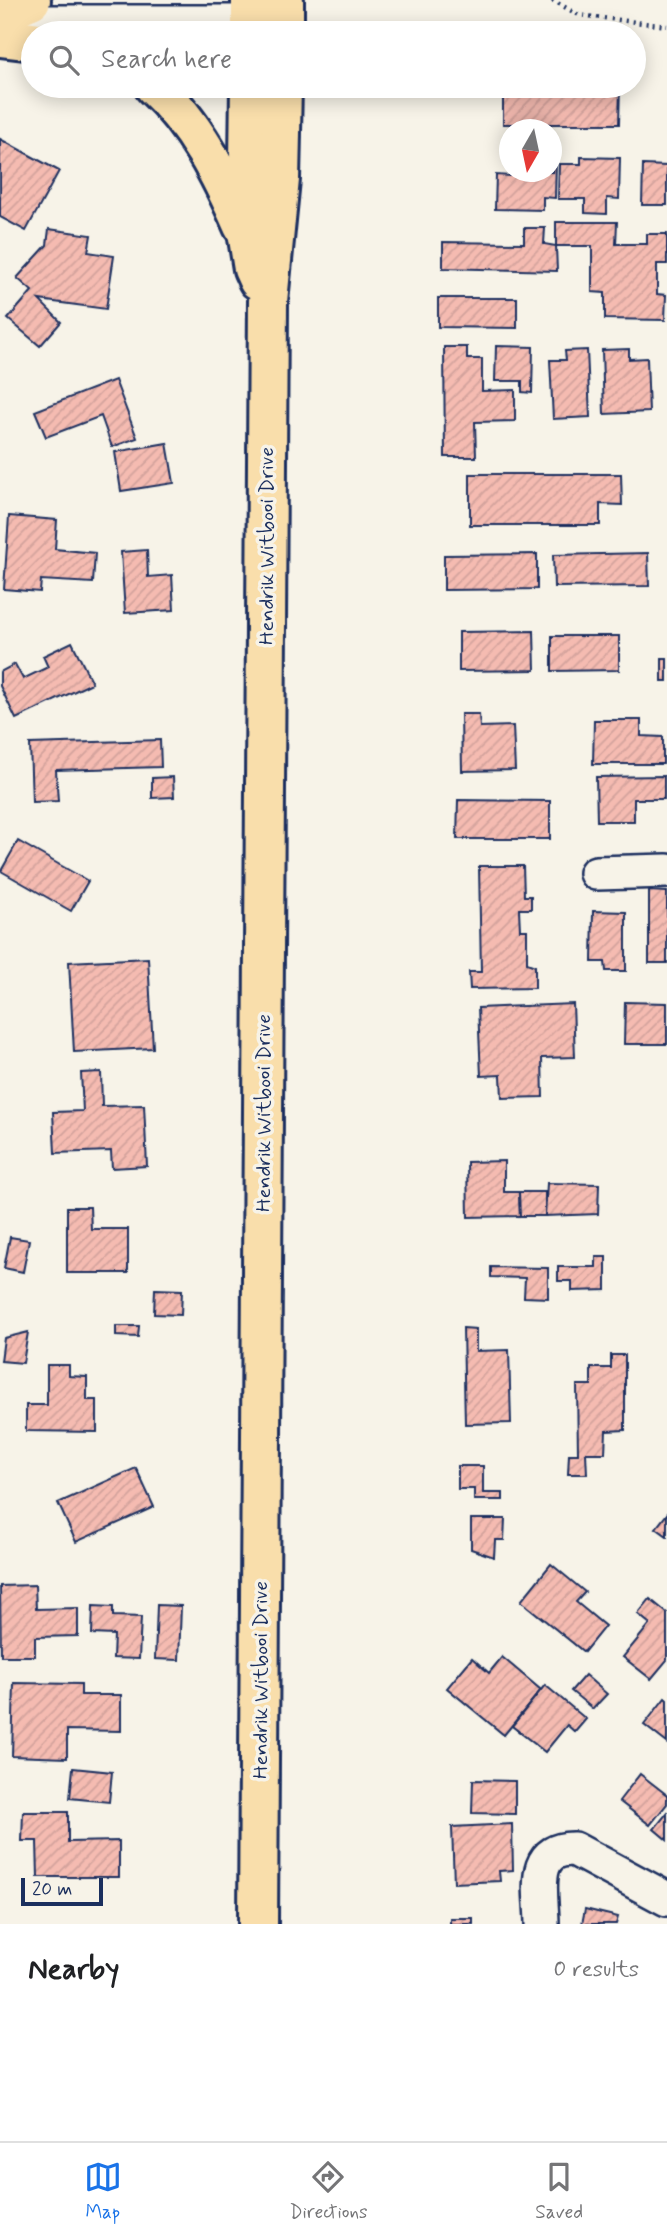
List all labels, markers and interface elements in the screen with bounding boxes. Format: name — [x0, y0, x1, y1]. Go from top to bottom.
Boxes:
search box — [21, 21, 646, 98]
icon: search — [45, 41, 83, 79]
text: Search here — [101, 43, 232, 77]
north arrow — [499, 119, 562, 182]
street label: Hendrik Witbooi Drive — [253, 447, 281, 645]
street label: Hendrik Witbooi Drive — [250, 1014, 278, 1212]
street label: Hendrik Witbooi Drive — [247, 1581, 275, 1779]
scale bar — [21, 1875, 103, 1907]
text: 20 m — [32, 1877, 72, 1902]
text: Nearby — [28, 1950, 119, 1989]
text: 0 results — [553, 1955, 639, 1985]
tab: Map — [84, 2158, 122, 2225]
tab: Directions — [289, 2158, 368, 2225]
tab: Saved — [535, 2158, 583, 2225]

